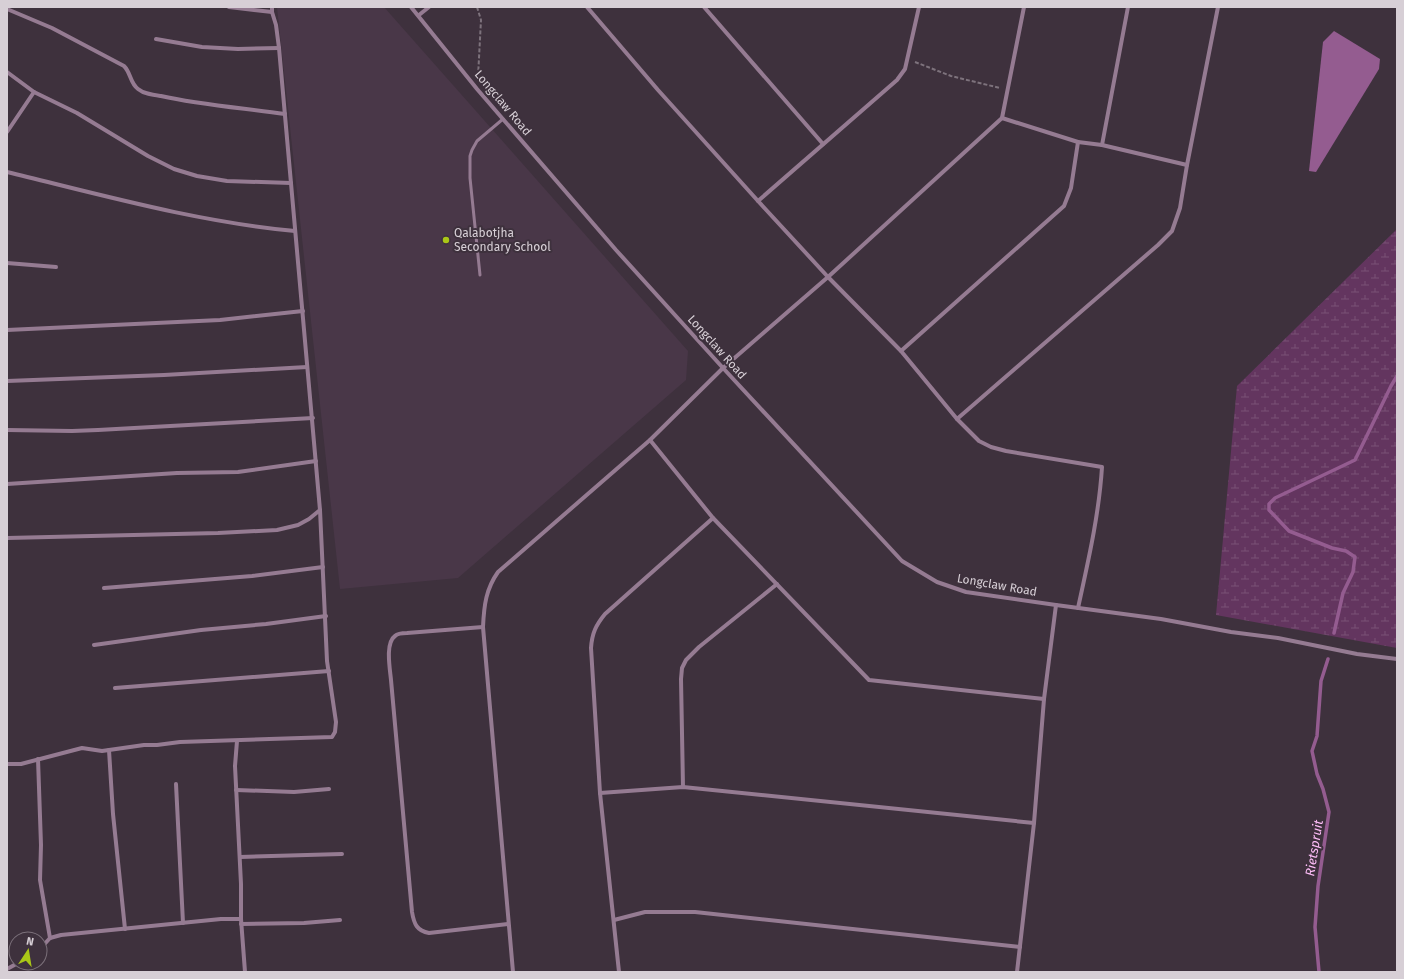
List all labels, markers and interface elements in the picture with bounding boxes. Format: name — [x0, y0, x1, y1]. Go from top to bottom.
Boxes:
street label: Longclaw Road — [472, 68, 534, 138]
place label: Qalabotjha Secondary School — [454, 226, 551, 254]
marker: Qalabotjha Secondary School — [441, 235, 451, 245]
street label: Longclaw Road — [685, 312, 749, 382]
street label: Longclaw Road — [956, 571, 1038, 599]
water label: Rietspruit — [1302, 818, 1326, 877]
north arrow — [8, 931, 48, 971]
text: N — [25, 935, 35, 949]

